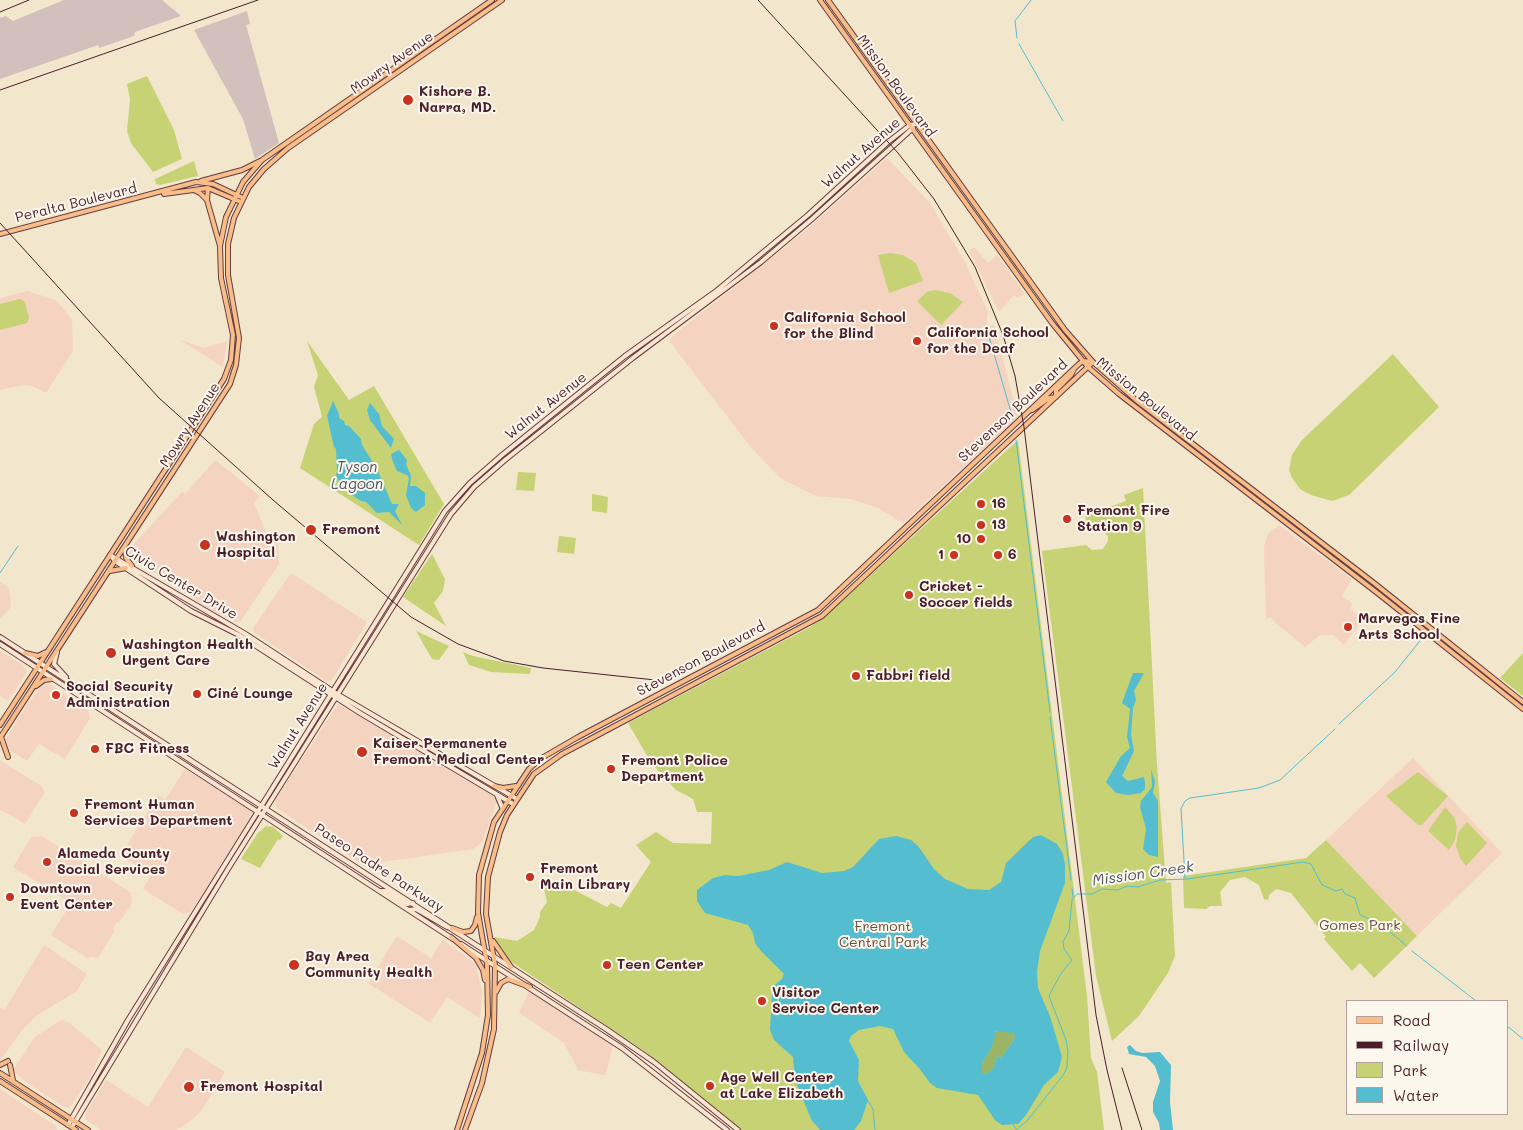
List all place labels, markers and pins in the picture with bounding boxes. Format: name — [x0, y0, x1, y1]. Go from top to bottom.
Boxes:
place label: Kishore B. Narra, MD. — [419, 84, 496, 116]
marker: Kishore B. Narra, MD. — [401, 93, 415, 107]
place label: California School for the Blind — [784, 310, 906, 342]
marker: California School for the Blind — [768, 320, 780, 332]
place label: California School for the Deaf — [927, 325, 1049, 358]
marker: California School for the Deaf — [911, 335, 923, 347]
place label: 16 — [991, 496, 1006, 512]
marker: 16 — [975, 498, 987, 510]
place label: Fremont Fire Station 9 — [1077, 503, 1170, 536]
marker: Fremont Fire Station 9 — [1061, 513, 1073, 525]
place label: 13 — [991, 517, 1006, 533]
marker: 13 — [975, 519, 987, 531]
place label: Fremont — [322, 522, 380, 538]
marker: Fremont — [304, 523, 318, 537]
place label: Washington Hospital — [216, 529, 296, 562]
place label: 10 — [956, 531, 971, 547]
marker: 10 — [975, 533, 987, 545]
marker: Washington Hospital — [198, 538, 212, 552]
place label: 1 — [938, 547, 944, 563]
place label: 6 — [1008, 547, 1016, 563]
marker: 1 — [948, 549, 960, 561]
marker: 6 — [992, 549, 1004, 561]
place label: Cricket - Soccer fields — [919, 579, 1012, 612]
marker: Cricket - Soccer fields — [903, 589, 915, 601]
place label: Marvegos Fine Arts School — [1358, 611, 1460, 644]
marker: Marvegos Fine Arts School — [1342, 621, 1354, 633]
place label: Washington Health Urgent Care — [122, 637, 253, 670]
marker: Washington Health Urgent Care — [104, 646, 118, 660]
place label: Fabbri field — [866, 668, 950, 684]
marker: Fabbri field — [850, 670, 862, 682]
place label: Social Security Administration — [66, 679, 173, 712]
place label: Ciné Lounge — [207, 686, 293, 702]
marker: Ciné Lounge — [191, 688, 203, 700]
marker: Social Security Administration — [50, 689, 62, 701]
place label: Kaiser Permanente Fremont Medical Center — [373, 736, 544, 769]
place label: FBC Fitness — [105, 741, 189, 757]
marker: FBC Fitness — [89, 743, 101, 755]
marker: Kaiser Permanente Fremont Medical Center — [355, 745, 369, 759]
place label: Fremont Police Department — [621, 753, 728, 786]
marker: Fremont Police Department — [605, 763, 617, 775]
place label: Fremont Human Services Department — [84, 797, 233, 830]
marker: Fremont Human Services Department — [68, 807, 80, 819]
place label: Alameda County Social Services — [57, 846, 170, 879]
marker: Alameda County Social Services — [41, 856, 53, 868]
place label: Fremont Main Library — [540, 861, 630, 894]
marker: Fremont Main Library — [524, 871, 536, 883]
place label: Downtown Event Center — [20, 881, 113, 914]
marker: Downtown Event Center — [4, 891, 16, 903]
place label: Bay Area Community Health — [305, 949, 432, 982]
place label: Teen Center — [617, 957, 704, 973]
marker: Bay Area Community Health — [287, 958, 301, 972]
marker: Teen Center — [601, 959, 613, 971]
place label: Visitor Service Center — [772, 985, 879, 1018]
marker: Visitor Service Center — [756, 995, 768, 1007]
place label: Age Well Center at Lake Elizabeth — [720, 1070, 843, 1102]
place label: Fremont Hospital — [200, 1079, 322, 1095]
marker: Fremont Hospital — [182, 1080, 196, 1094]
marker: Age Well Center at Lake Elizabeth — [704, 1080, 716, 1092]

